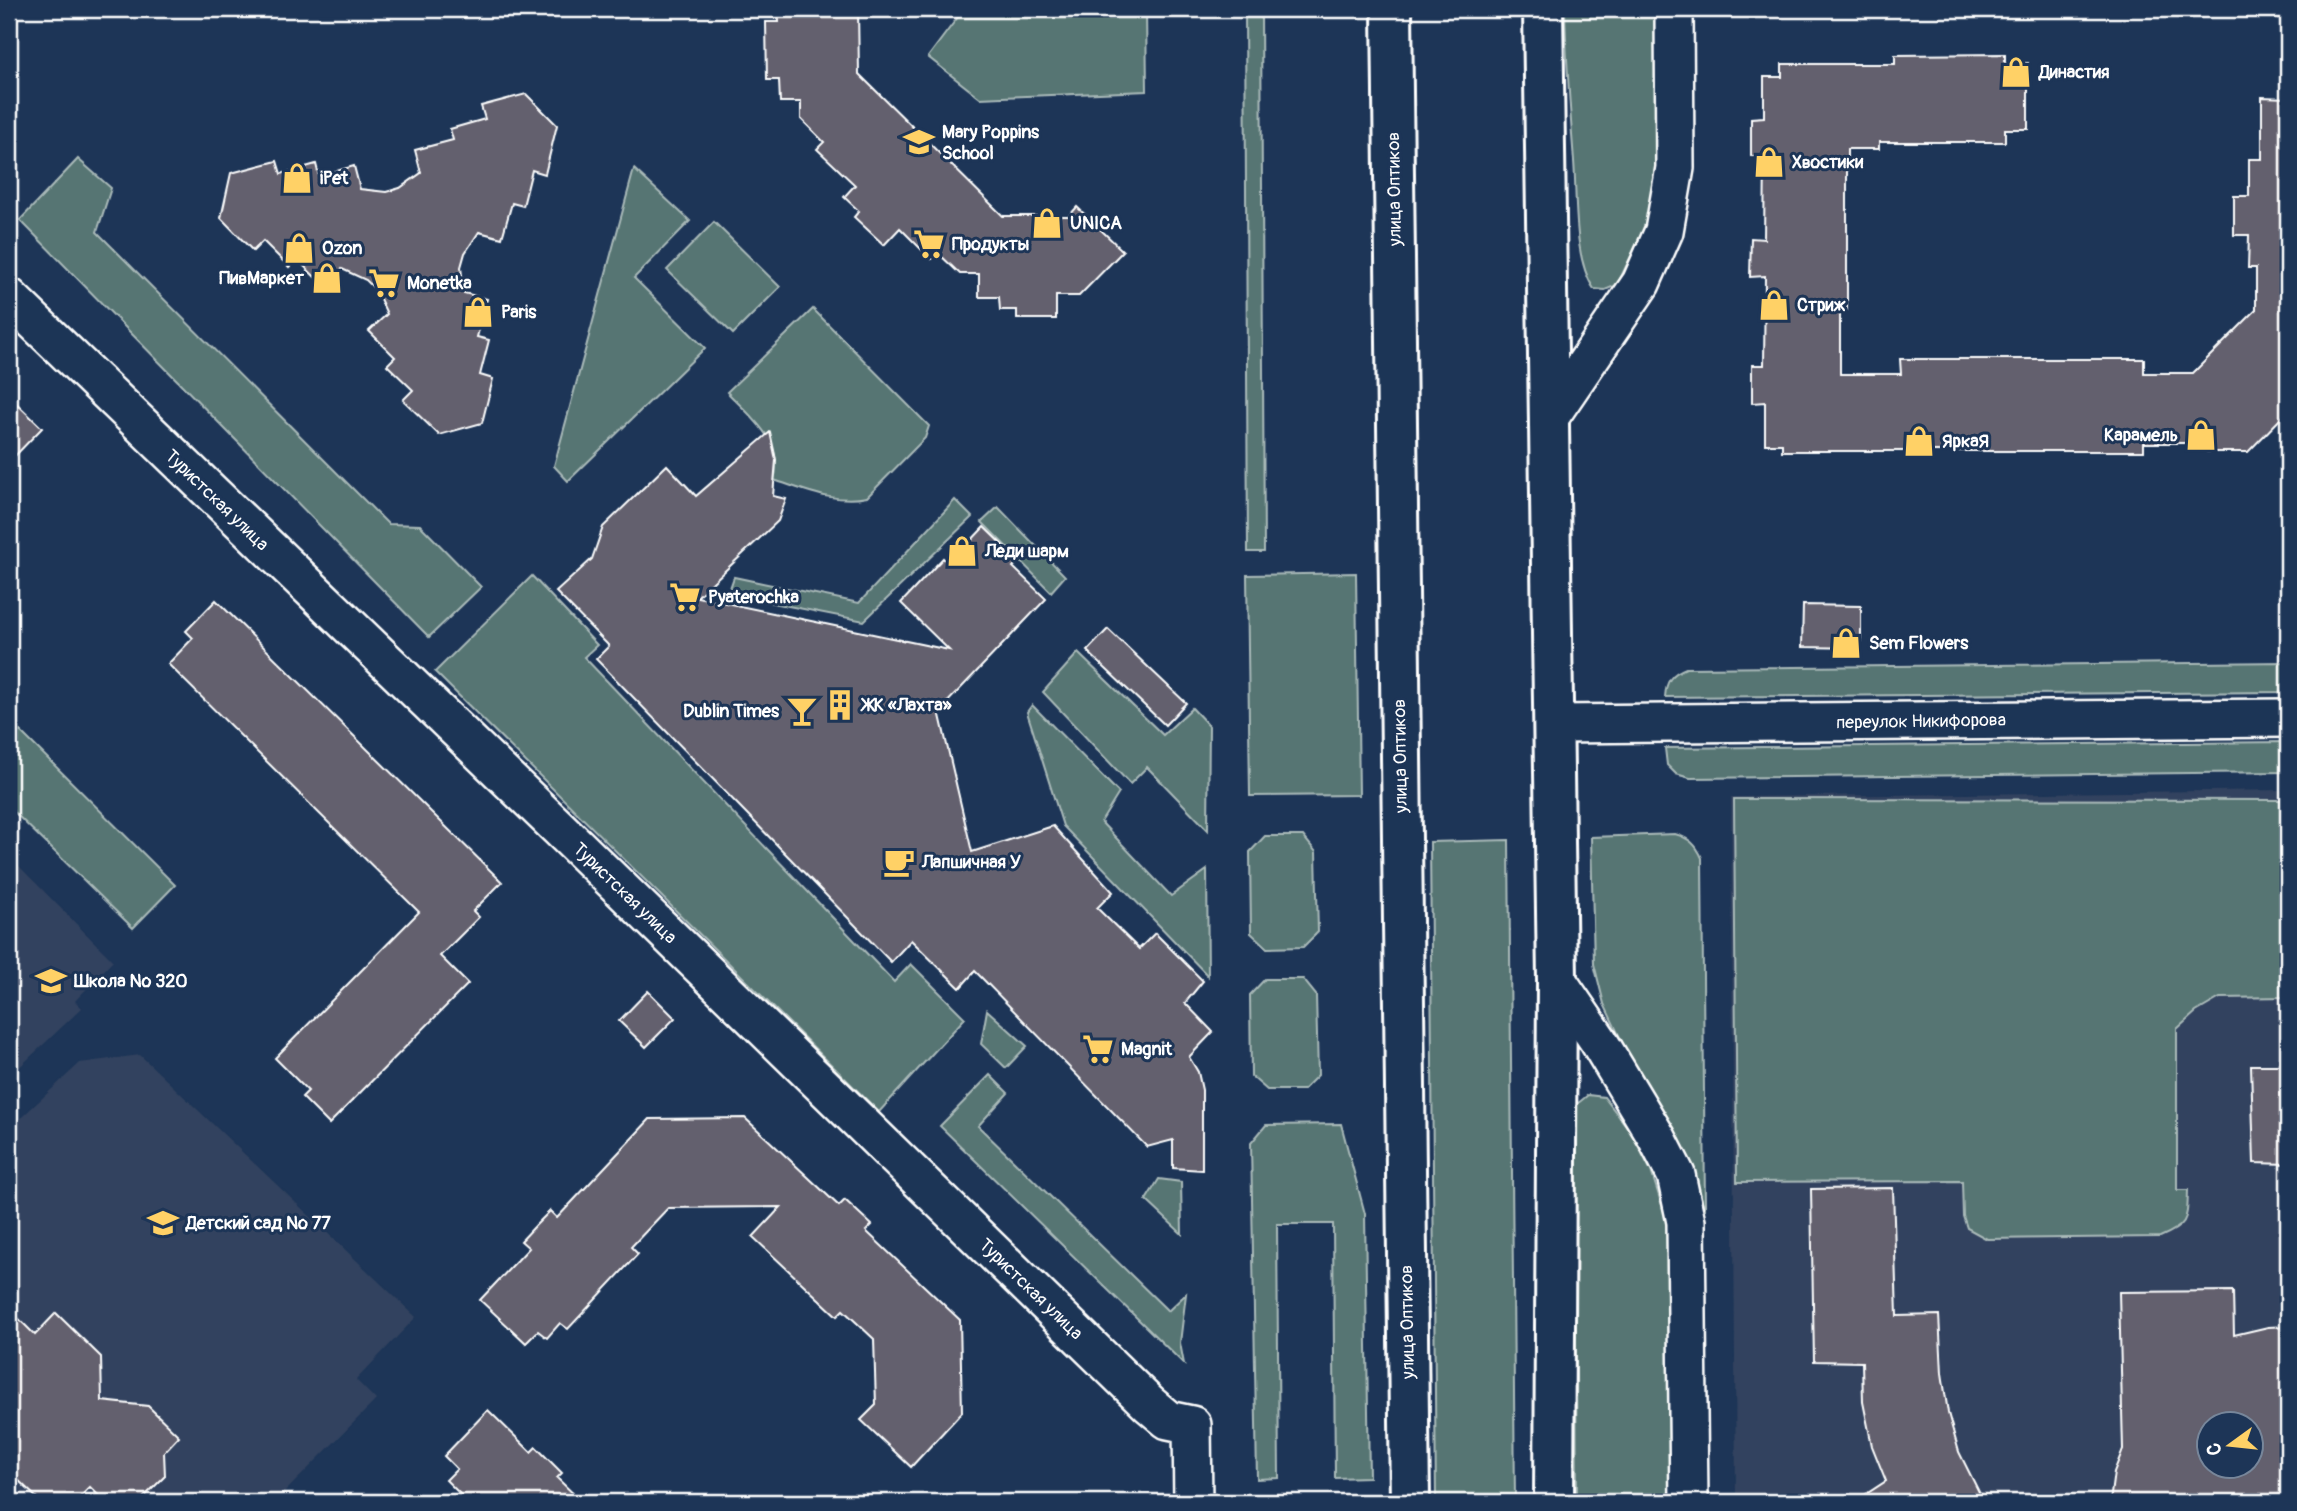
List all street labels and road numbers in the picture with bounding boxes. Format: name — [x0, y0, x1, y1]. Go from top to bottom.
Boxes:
street label: улица Оптиков — [1382, 132, 1407, 247]
street label: Туристская улица — [160, 445, 274, 556]
street label: улица Оптиков — [1388, 699, 1413, 814]
street label: переулок Никифорова — [1836, 709, 2006, 734]
street label: Туристская улица — [568, 838, 682, 949]
street label: Туристская улица — [974, 1234, 1088, 1345]
street label: улица Оптиков — [1395, 1265, 1420, 1380]

